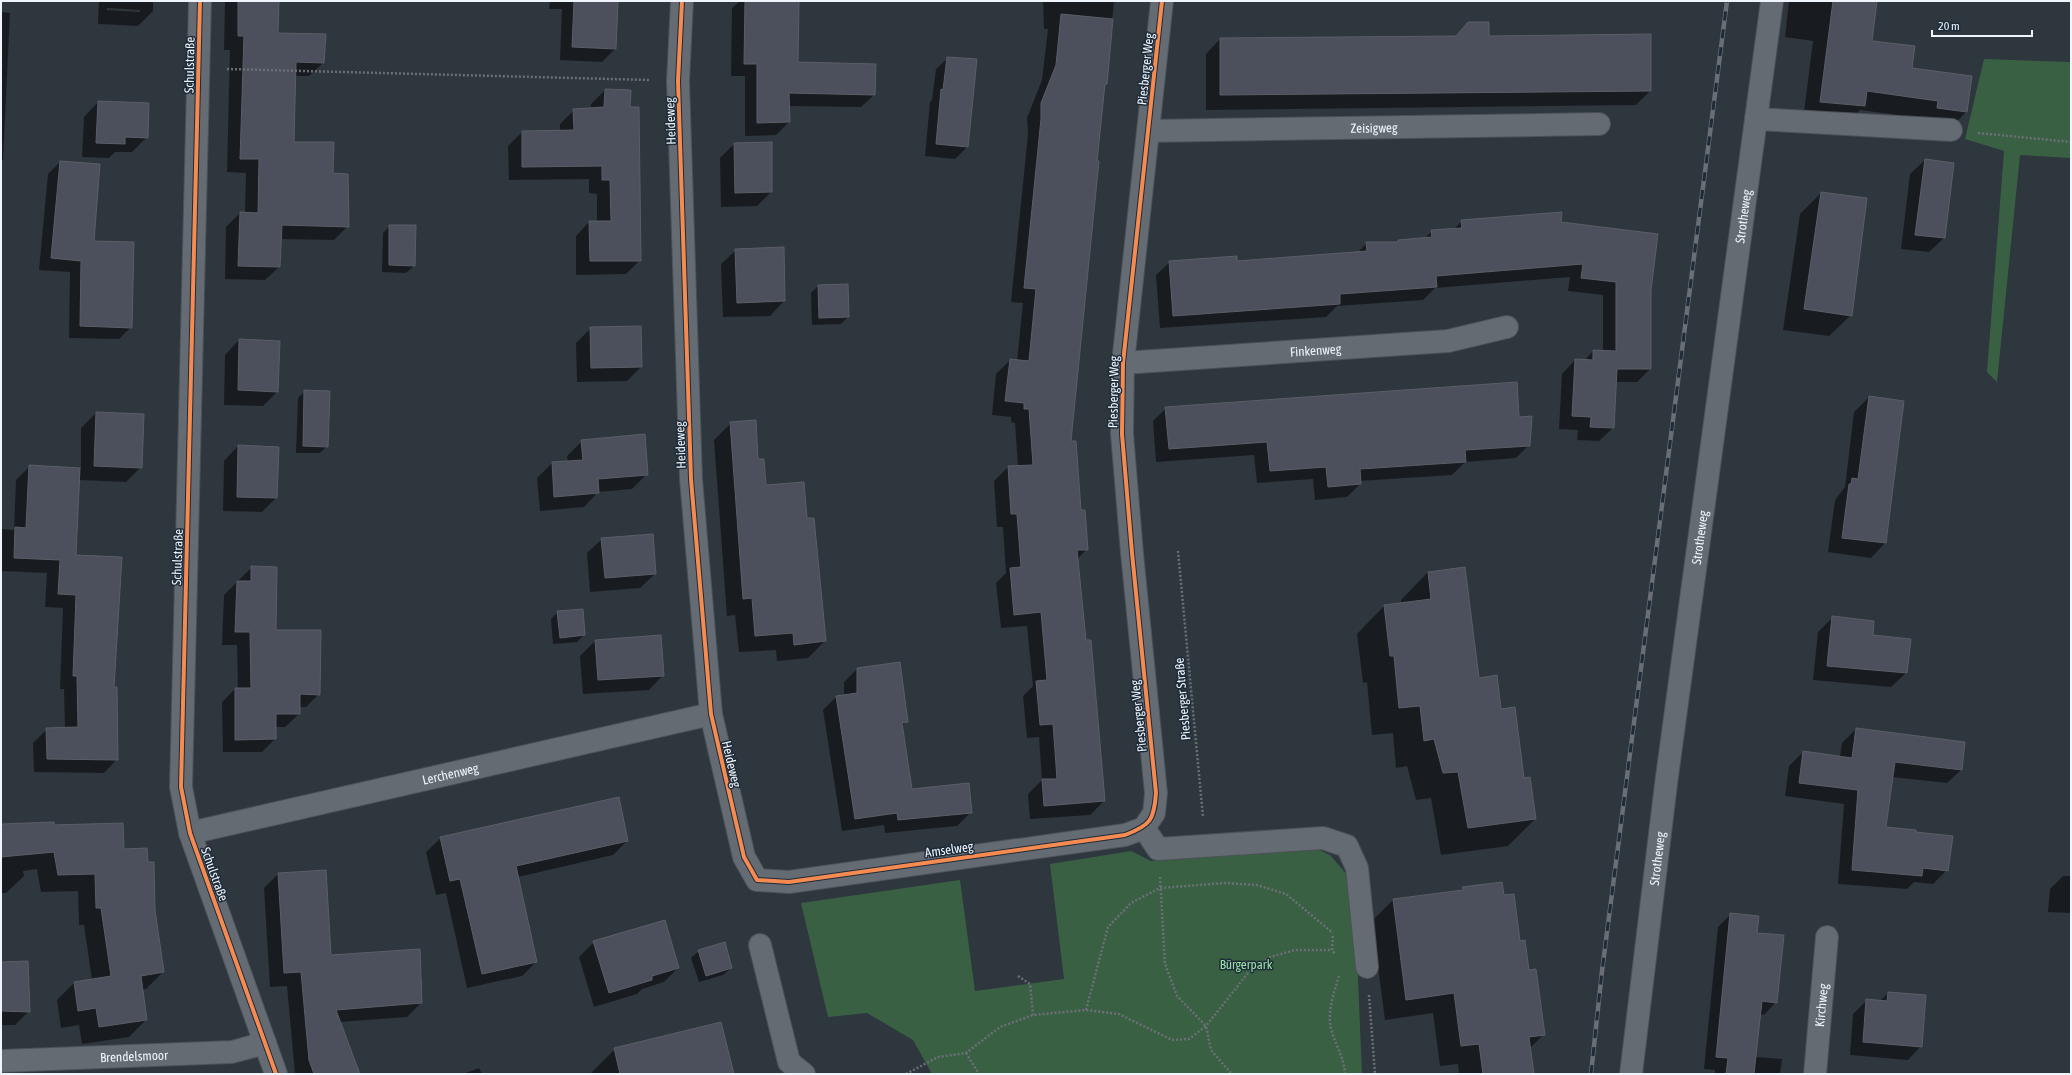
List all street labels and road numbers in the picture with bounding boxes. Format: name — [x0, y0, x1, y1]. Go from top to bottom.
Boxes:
street label: Piesberger Weg — [1134, 32, 1157, 106]
street label: Schulstraße — [182, 37, 197, 93]
street label: Heideweg — [662, 97, 679, 145]
street label: Zeisigweg — [1350, 120, 1398, 136]
street label: Strotheweg — [1732, 188, 1754, 244]
street label: Finkenweg — [1289, 341, 1342, 360]
street label: Piesberger Weg — [1105, 355, 1122, 428]
street label: Heideweg — [672, 421, 689, 469]
street label: Strotheweg — [1689, 509, 1711, 565]
street label: Schulstraße — [169, 529, 186, 585]
street label: Piesberger Straße — [1171, 657, 1194, 741]
street label: Piesberger Weg — [1127, 679, 1150, 753]
street label: Heideweg — [719, 739, 744, 789]
street label: Lerchenweg — [421, 760, 480, 788]
street label: Strotheweg — [1647, 830, 1668, 886]
street label: Amselweg — [924, 839, 975, 860]
street label: Schulstraße — [198, 845, 231, 903]
street label: Kirchweg — [1812, 983, 1831, 1028]
street label: Brendelsmoor — [100, 1048, 168, 1065]

